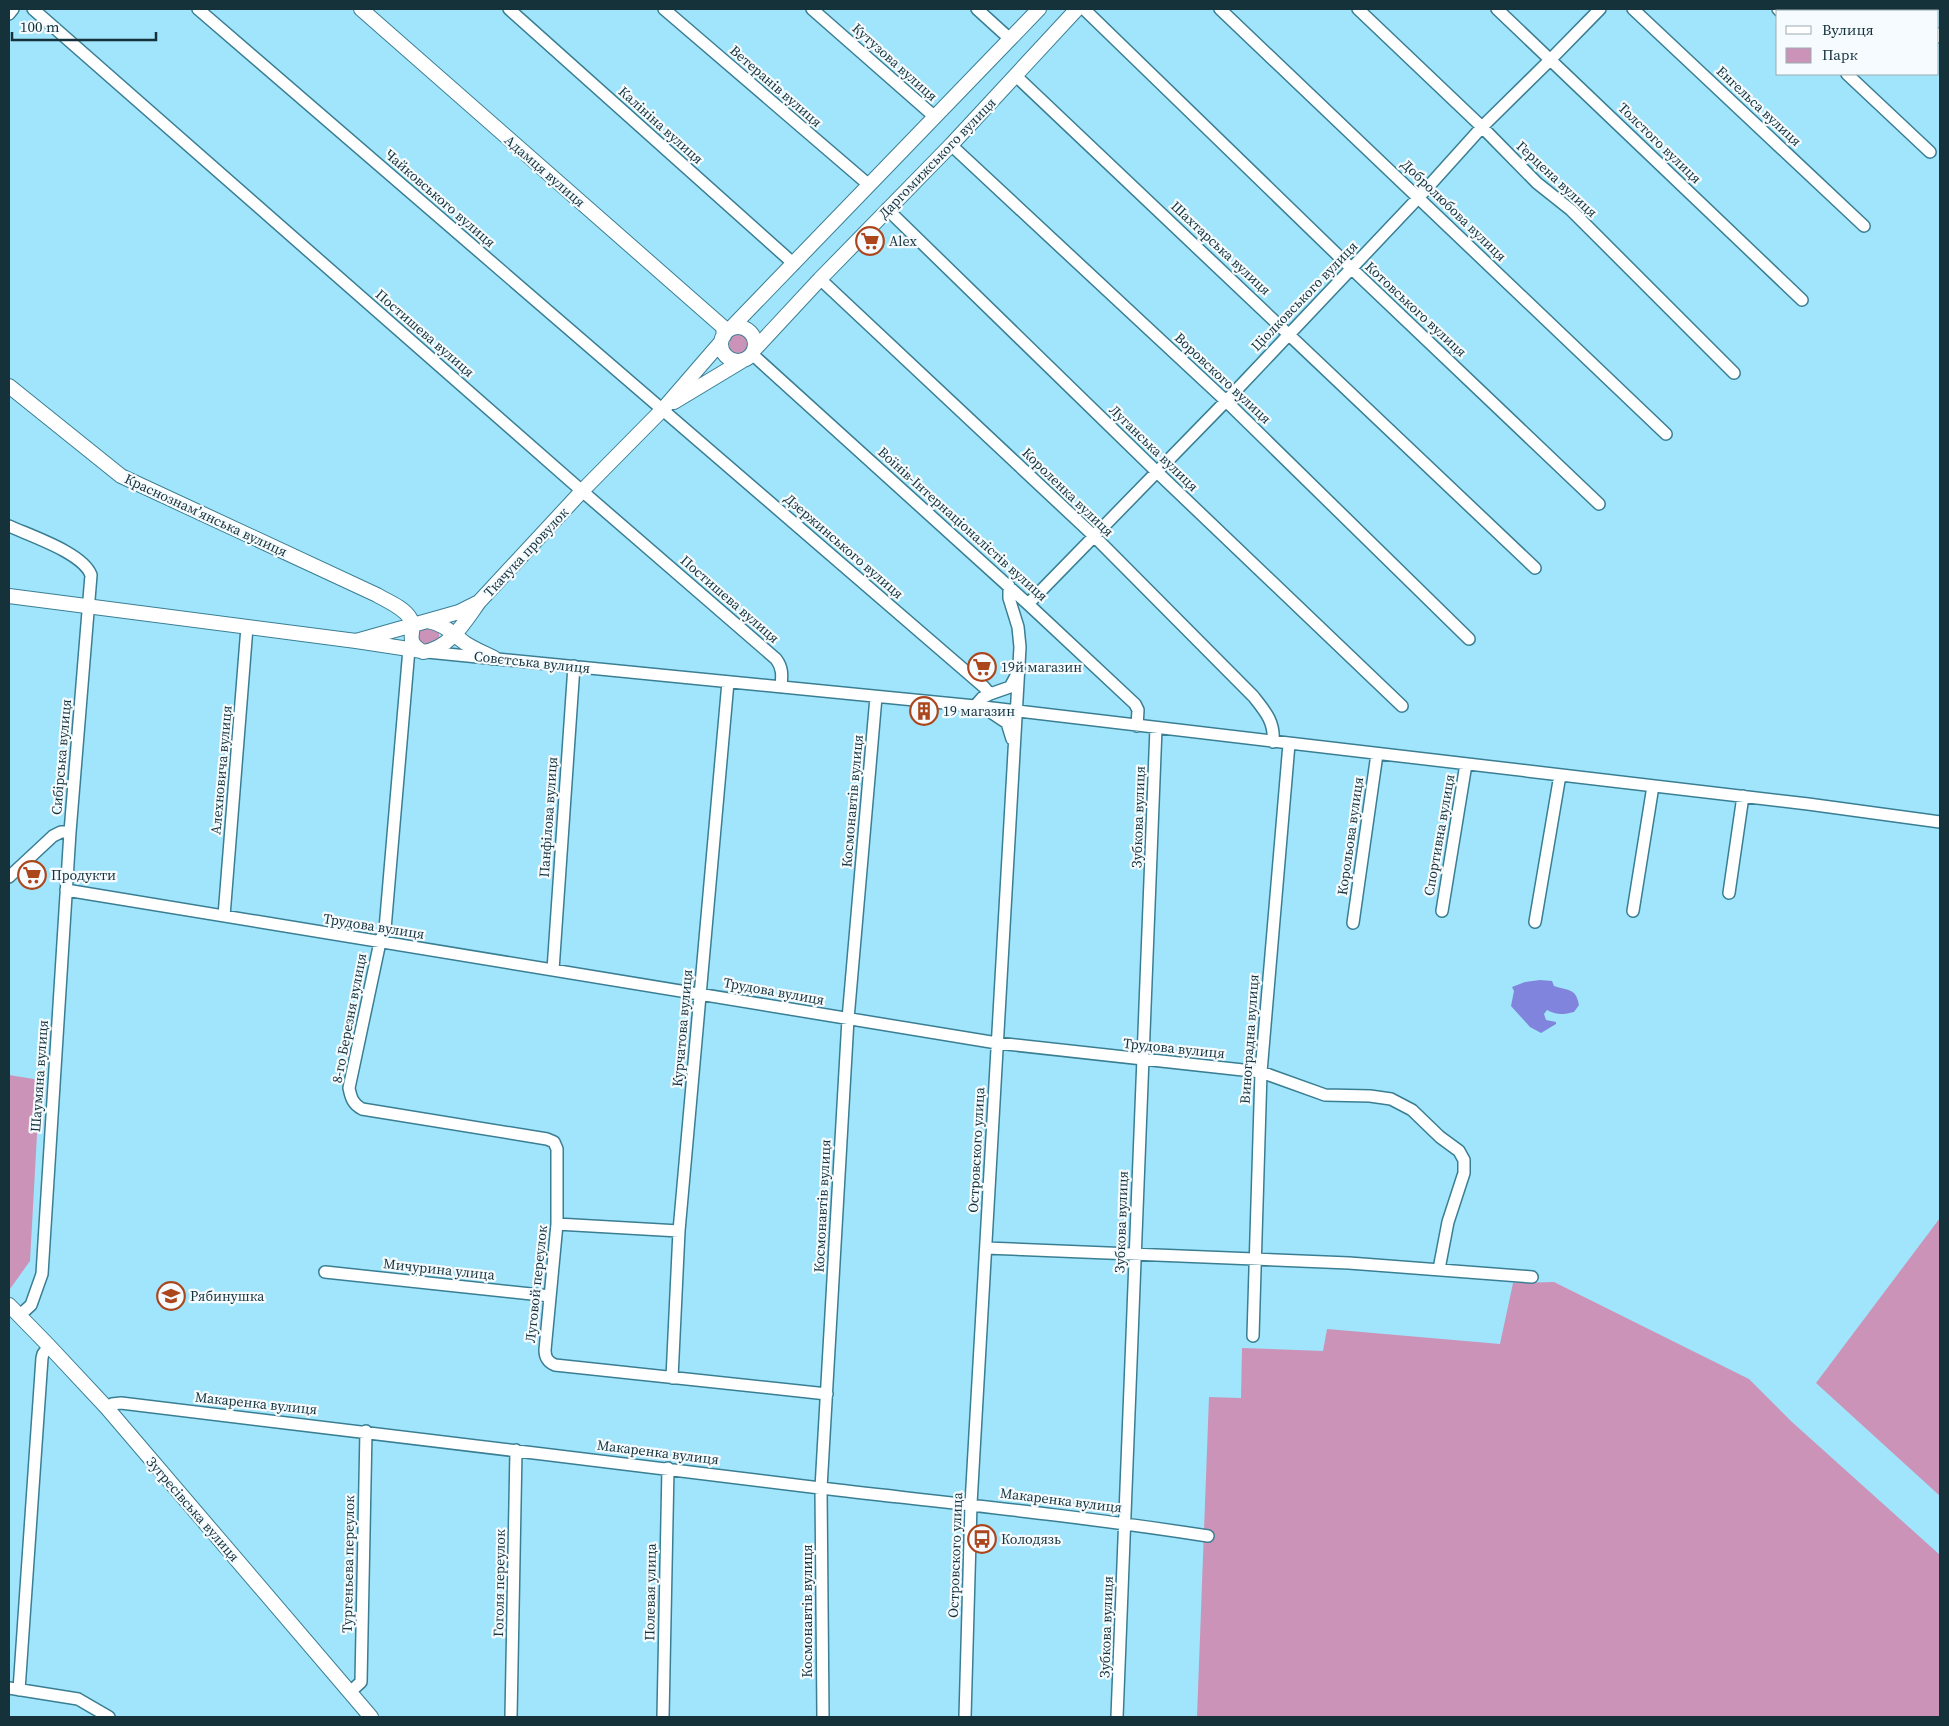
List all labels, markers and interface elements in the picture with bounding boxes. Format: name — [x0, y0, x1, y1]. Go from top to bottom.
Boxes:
scale bar — [12, 10, 156, 42]
legend — [1776, 10, 1939, 75]
text: 100 m — [20, 16, 60, 37]
street label: Кутузова вулиця — [848, 18, 942, 106]
text: Вулиця — [1822, 19, 1874, 40]
street label: Ветеранів вулиця — [726, 40, 826, 132]
text: Парк — [1822, 44, 1858, 65]
street label: Енгельса вулиця — [1712, 61, 1806, 151]
street label: Калініна вулиця — [614, 82, 708, 168]
street label: Даргомижського вулиця — [874, 93, 1000, 223]
street label: Толстого вулиця — [1614, 98, 1706, 188]
street label: Адамця вулиця — [500, 130, 590, 212]
street label: Герцена вулиця — [1512, 136, 1602, 222]
street label: Чайковського вулиця — [380, 144, 500, 252]
street label: Добролюбова вулиця — [1397, 154, 1511, 266]
street label: Шахтарська вулиця — [1167, 196, 1275, 300]
supermarket icon: Alex — [855, 226, 885, 256]
place label: Alex — [889, 231, 918, 251]
street label: Ціолковського вулиця — [1246, 237, 1362, 355]
street label: Котовського вулиця — [1361, 257, 1471, 361]
street label: Постишева вулиця — [371, 284, 479, 382]
street label: Воровского вулиця — [1170, 328, 1276, 428]
street label: Луганська вулиця — [1105, 400, 1203, 496]
street label: Воїнів-Інтернаціоналістів вулиця — [874, 442, 1052, 606]
street label: Короленка вулиця — [1018, 443, 1118, 541]
street label: Краснознамʼянська вулиця — [121, 468, 291, 562]
street label: Дзержинського вулиця — [780, 489, 908, 603]
street label: Ткачука провулок — [479, 502, 573, 601]
street label: Постишева вулиця — [676, 550, 784, 648]
street label: Совєтська вулиця — [473, 646, 591, 678]
supermarket icon: 19й магазин — [967, 652, 997, 682]
place label: 19й магазин — [1001, 657, 1082, 677]
building icon: 19 магазин — [909, 696, 939, 726]
street label: Сибірська вулиця — [46, 698, 76, 816]
place label: 19 магазин — [943, 701, 1015, 721]
street label: Алехновича вулиця — [205, 705, 237, 835]
street label: Космонавтів вулиця — [836, 734, 868, 868]
street label: Панфілова вулиця — [534, 756, 562, 878]
street label: Зубкова вулиця — [1126, 766, 1150, 868]
street label: Спортивна вулиця — [1418, 773, 1460, 897]
street label: Корольова вулиця — [1332, 776, 1368, 896]
supermarket icon: Продукти — [17, 860, 47, 890]
place label: Продукти — [51, 865, 116, 885]
street label: Трудова вулиця — [322, 908, 426, 944]
street label: 8-го Березня вулиця — [327, 951, 371, 1085]
street label: Курчатова вулиця — [667, 968, 697, 1088]
street label: Трудова вулиця — [722, 972, 826, 1010]
street label: Виноградна вулиця — [1234, 973, 1264, 1105]
street label: Шаумяна вулиця — [25, 1019, 53, 1133]
street label: Трудова вулиця — [1122, 1033, 1226, 1063]
street label: Островского улица — [963, 1086, 989, 1213]
street label: Космонавтів вулиця — [809, 1139, 835, 1273]
street label: Зубкова вулиця — [1109, 1171, 1133, 1273]
street label: Луговой переулок — [520, 1224, 552, 1344]
street label: Мичурина улица — [382, 1253, 497, 1285]
school or university icon: Рябинушка — [156, 1281, 186, 1311]
place label: Рябинушка — [190, 1286, 265, 1306]
street label: Макаренка вулиця — [194, 1387, 318, 1419]
street label: Макаренка вулиця — [596, 1435, 720, 1469]
street label: Зугресівська вулиця — [142, 1452, 244, 1566]
street label: Макаренка вулиця — [999, 1483, 1123, 1517]
street label: Островского улица — [943, 1491, 967, 1618]
street label: Тургеньева переулок — [337, 1495, 359, 1633]
bus stop icon: Колодязь — [967, 1524, 997, 1554]
street label: Гоголя переулок — [488, 1529, 510, 1637]
place label: Колодязь — [1001, 1529, 1061, 1549]
street label: Полевая улица — [639, 1542, 661, 1641]
street label: Космонавтів вулиця — [797, 1544, 817, 1678]
street label: Зубкова вулиця — [1094, 1576, 1118, 1678]

